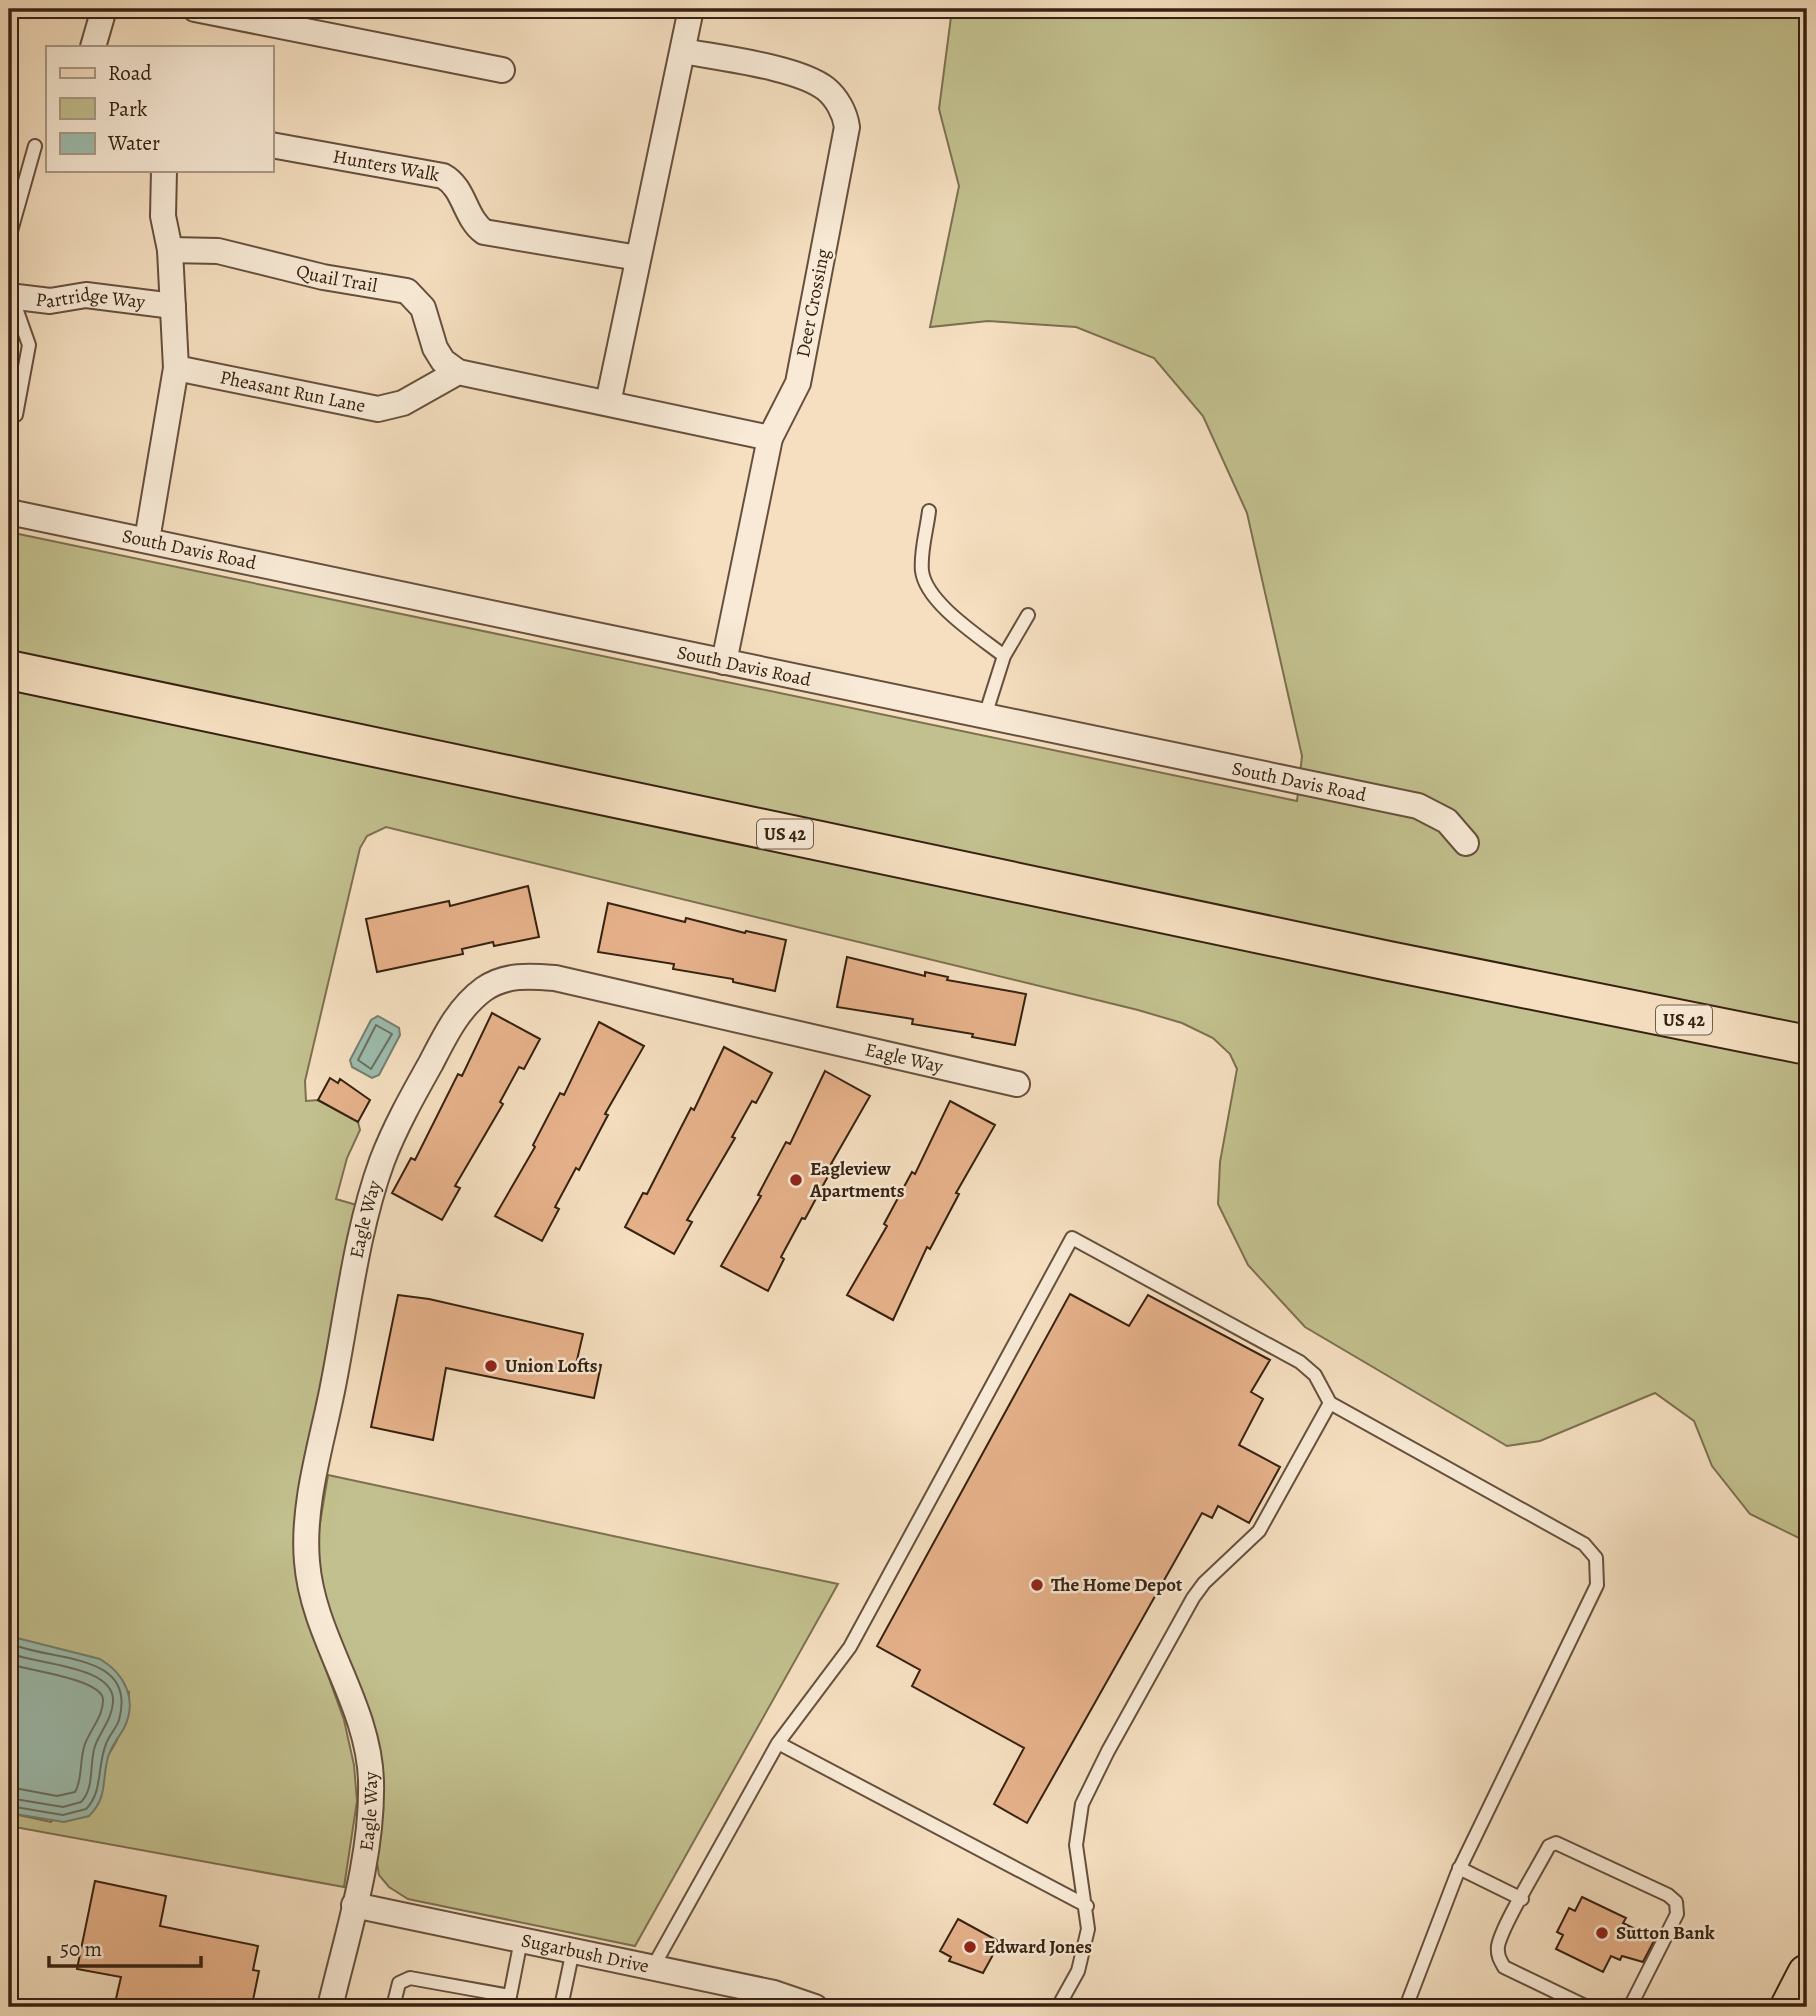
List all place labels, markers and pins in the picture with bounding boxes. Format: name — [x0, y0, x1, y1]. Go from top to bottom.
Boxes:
place label: Eagleview Apartments — [809, 1156, 905, 1204]
marker: Eagleview Apartments — [788, 1172, 804, 1188]
place label: Union Lofts — [505, 1353, 598, 1379]
marker: Union Lofts — [483, 1358, 499, 1374]
place label: The Home Depot — [1051, 1572, 1183, 1598]
marker: The Home Depot — [1029, 1577, 1045, 1593]
place label: Sutton Bank — [1616, 1920, 1715, 1946]
marker: Sutton Bank — [1594, 1925, 1610, 1941]
place label: Edward Jones — [984, 1934, 1092, 1960]
marker: Edward Jones — [962, 1939, 978, 1955]

